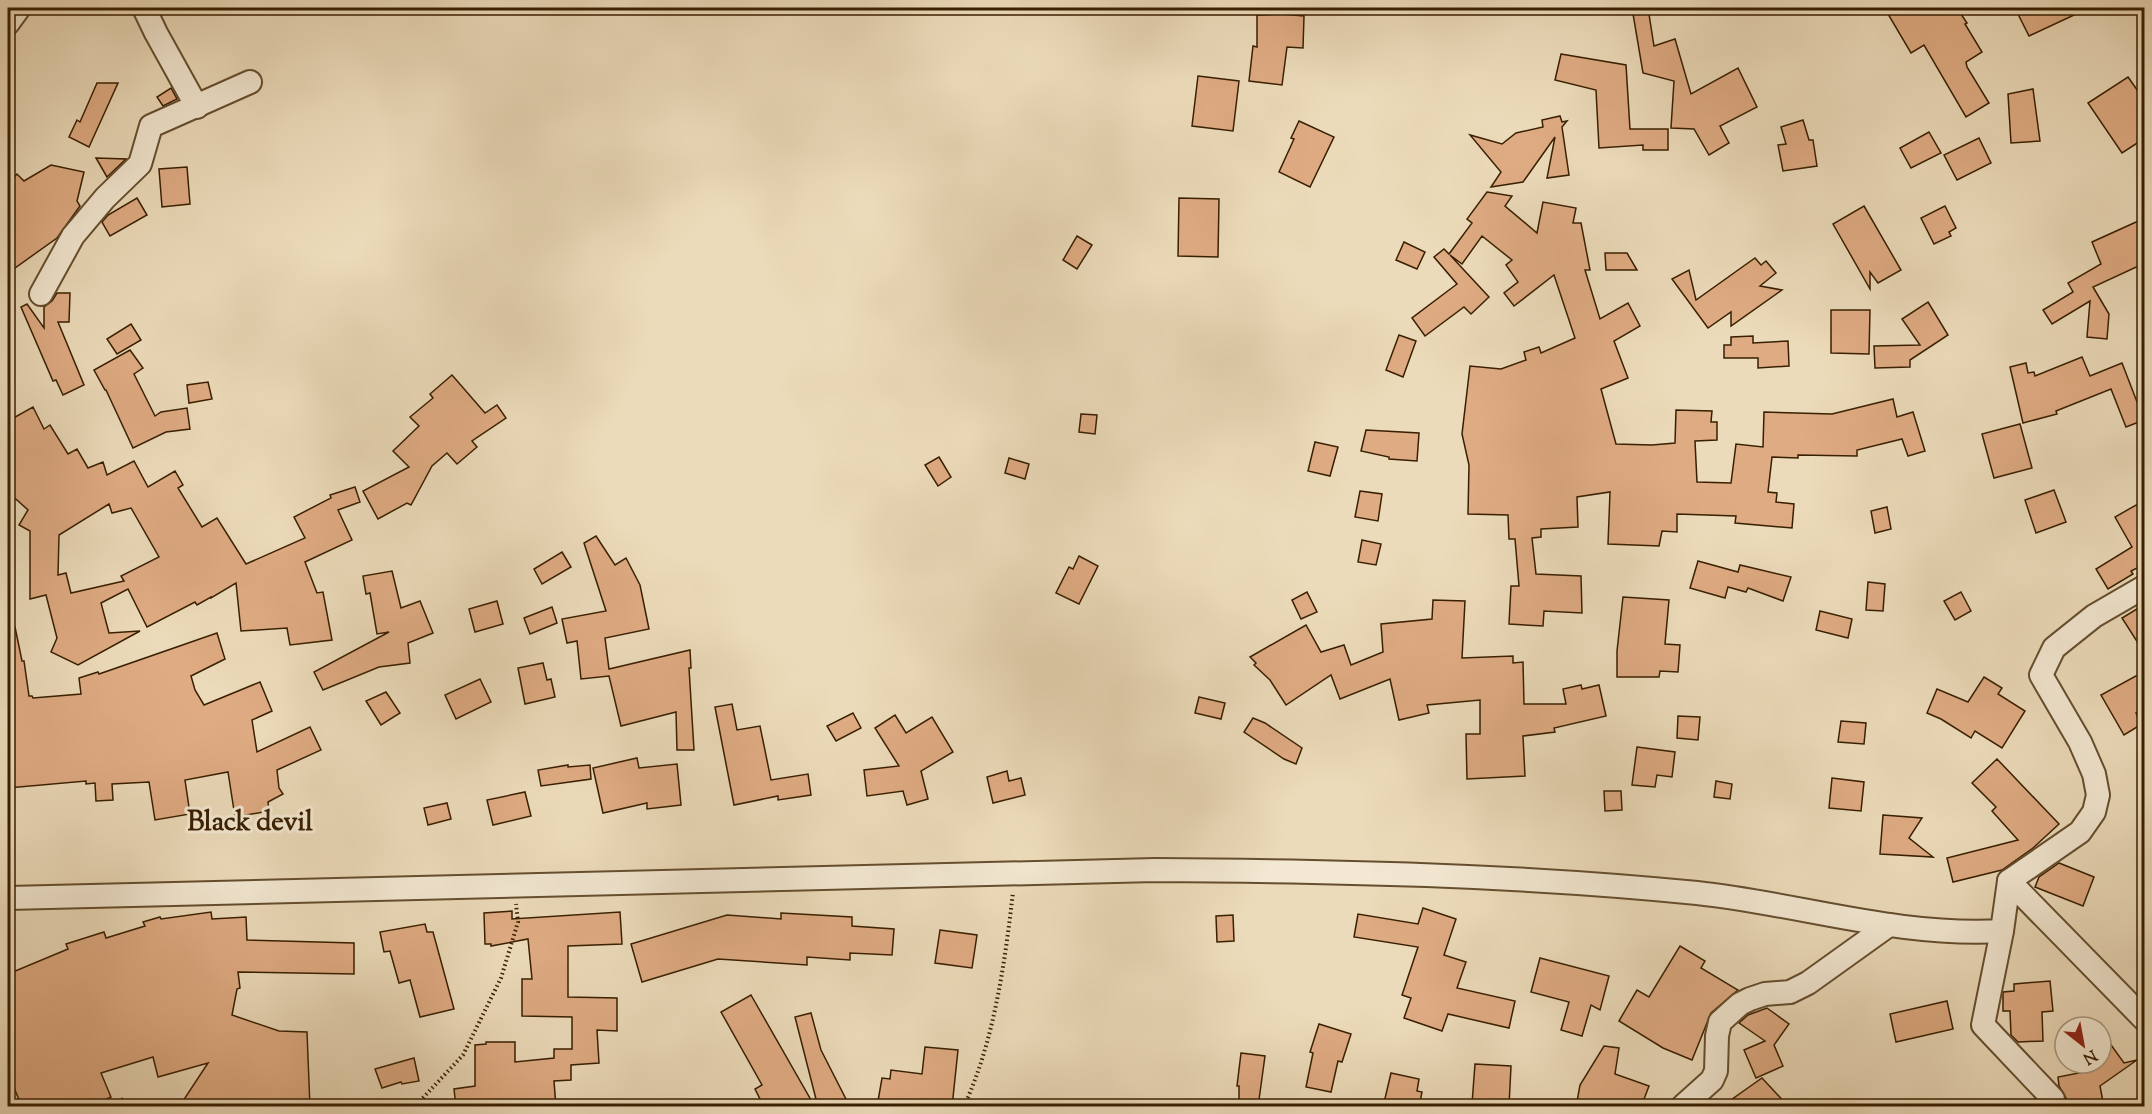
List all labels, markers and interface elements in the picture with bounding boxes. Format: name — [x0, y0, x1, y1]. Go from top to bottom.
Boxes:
district label: Black devil — [187, 804, 313, 843]
north arrow — [2053, 1015, 2113, 1075]
text: N — [2078, 1043, 2101, 1069]

